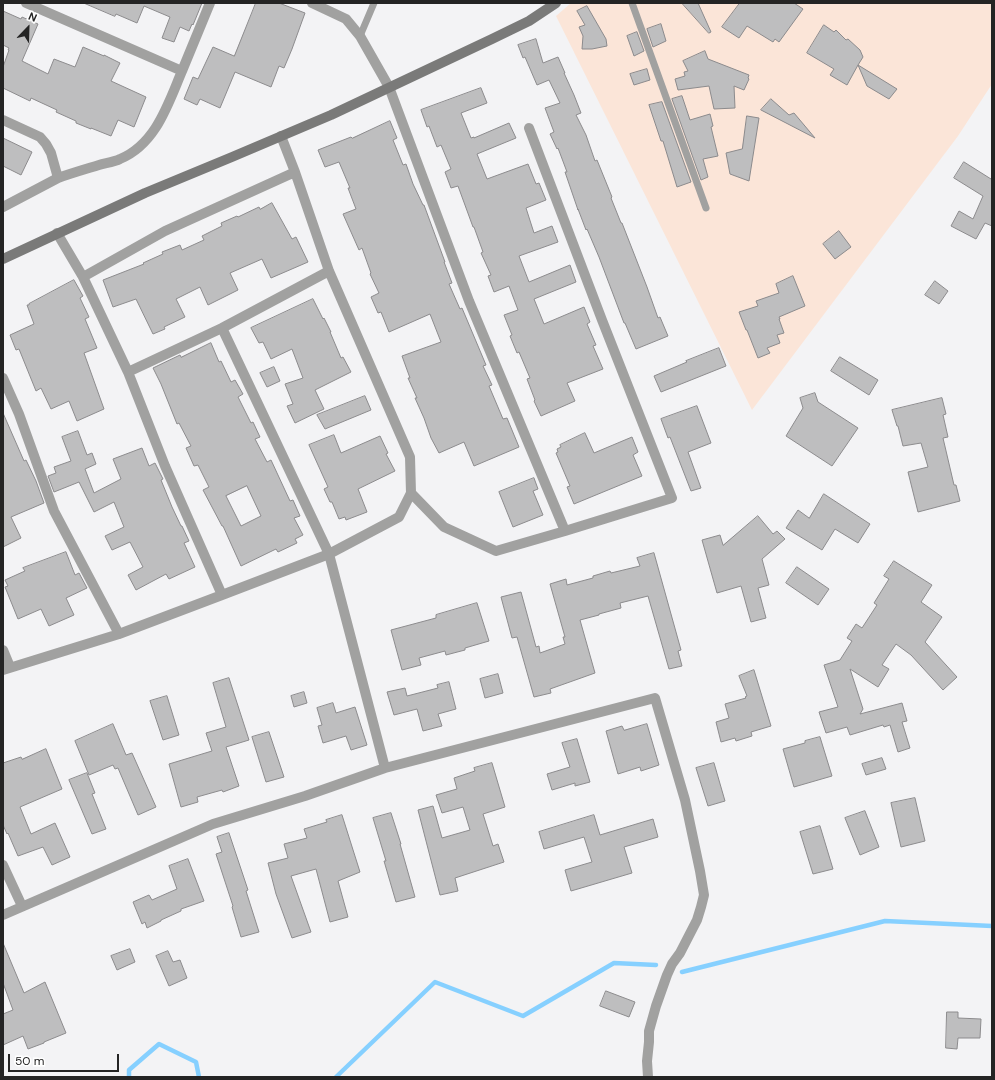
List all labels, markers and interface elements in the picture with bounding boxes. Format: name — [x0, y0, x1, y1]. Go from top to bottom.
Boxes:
north arrow — [8, 8, 48, 48]
text: N — [26, 9, 39, 25]
scale bar — [10, 1046, 121, 1072]
text: 50 m — [15, 1053, 44, 1069]

